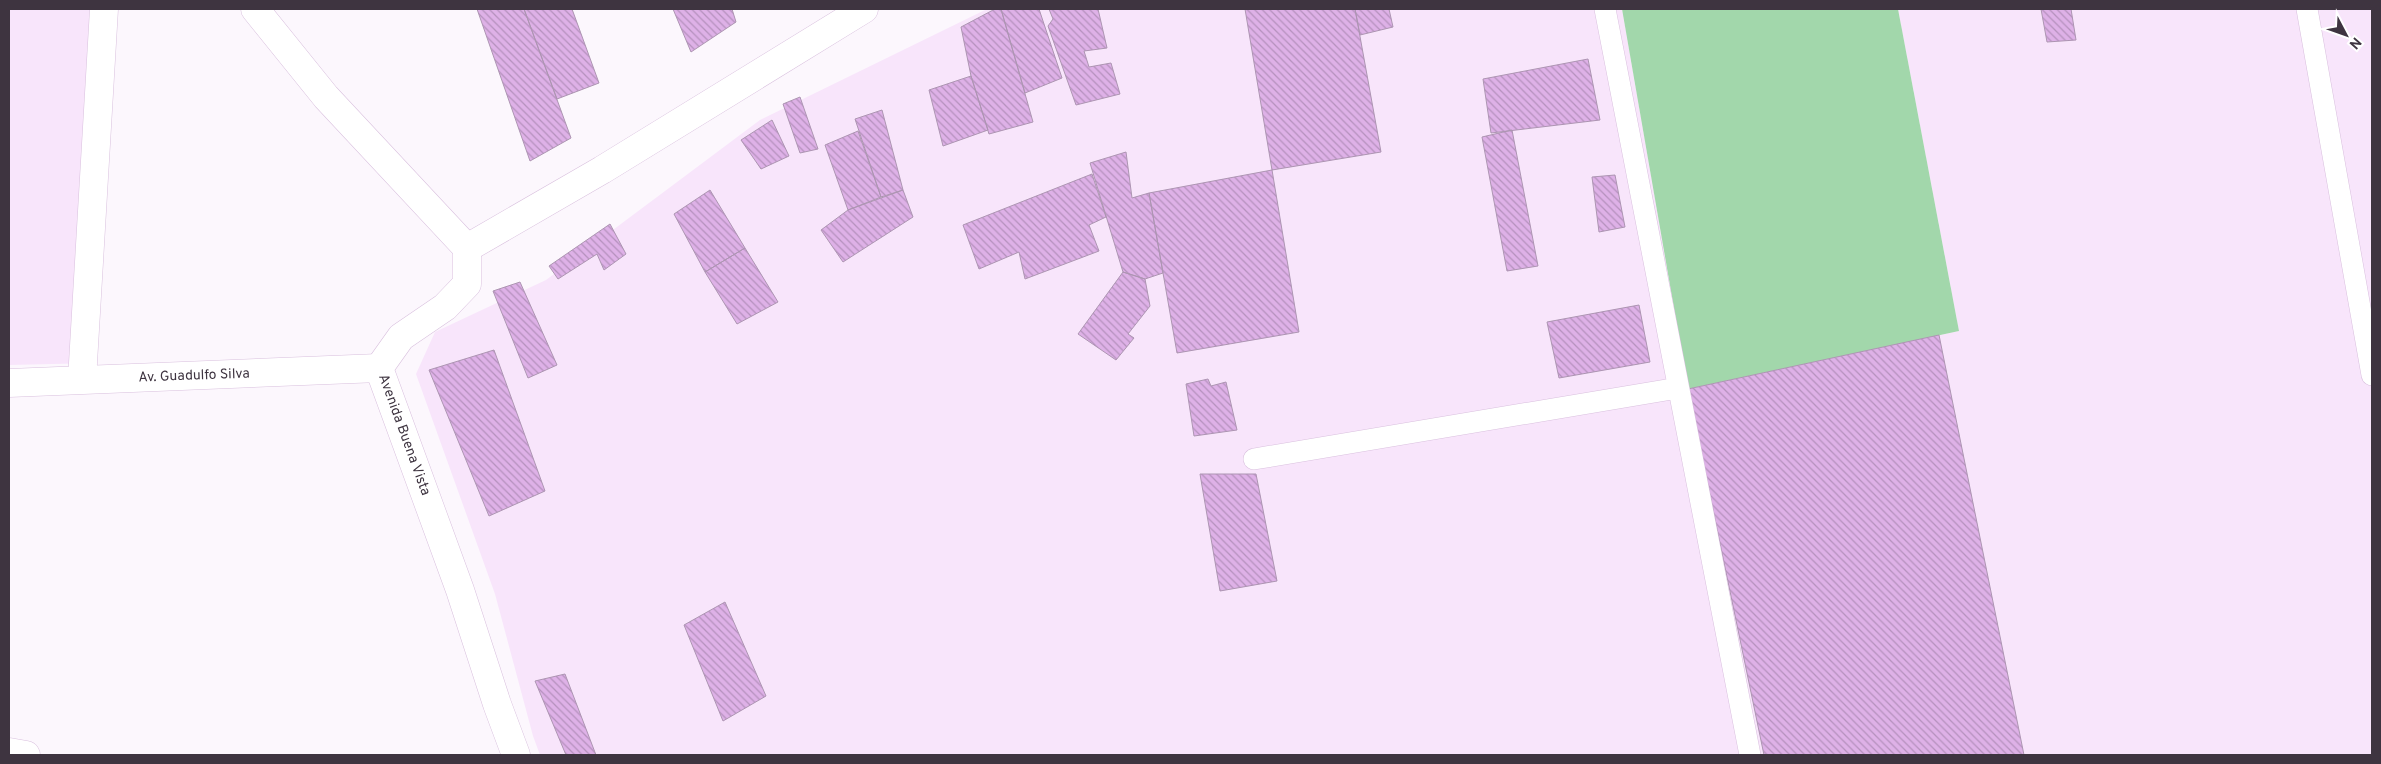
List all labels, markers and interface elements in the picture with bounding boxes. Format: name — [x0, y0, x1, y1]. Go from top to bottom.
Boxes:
north arrow — [2321, 10, 2371, 60]
text: N — [2345, 33, 2364, 52]
street label: Av. Guadulfo Silva — [138, 366, 250, 386]
street label: Avenida Buena Vista — [374, 372, 434, 498]

